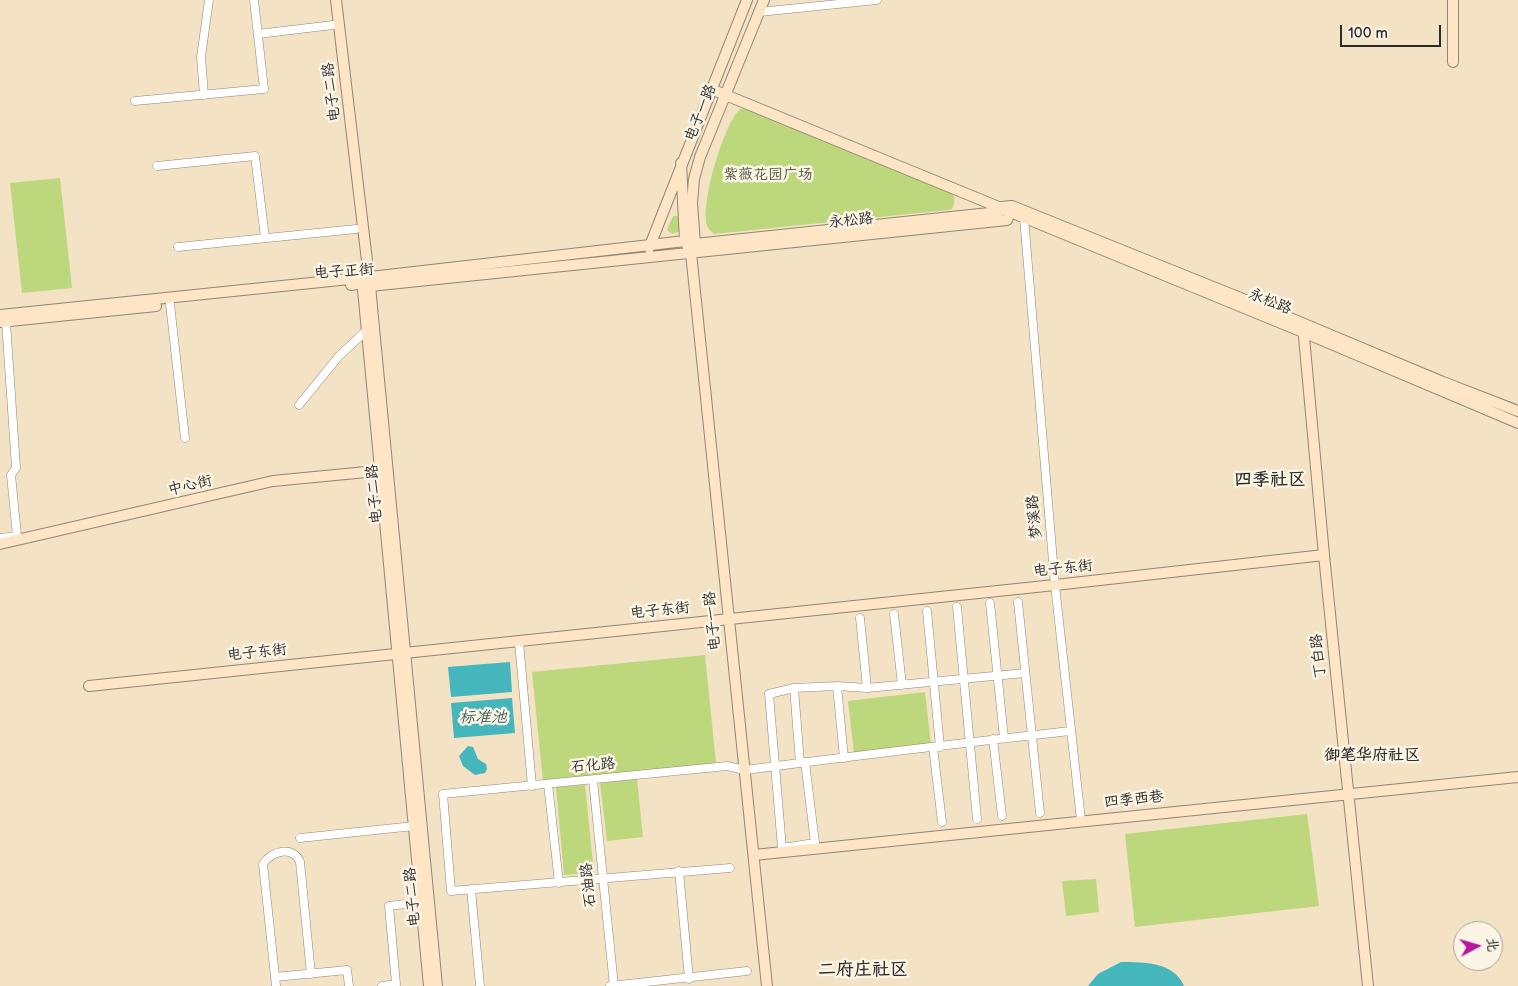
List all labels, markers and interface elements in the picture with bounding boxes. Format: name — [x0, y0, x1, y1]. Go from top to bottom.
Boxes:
scale bar — [1343, 15, 1444, 47]
text: 100 m — [1348, 24, 1388, 43]
street label: 电子二路 — [319, 61, 345, 123]
street label: 电子一路 — [681, 82, 721, 144]
park label: 紫薇花园广场 — [723, 166, 813, 184]
street label: 永松路 — [828, 210, 874, 232]
street label: 电子正街 — [313, 261, 375, 283]
street label: 永松路 — [1246, 285, 1294, 319]
street label: 电子二路 — [363, 463, 387, 525]
district label: 四季社区 — [1234, 469, 1306, 491]
street label: 中心街 — [166, 472, 214, 500]
street label: 梦溪路 — [1024, 494, 1046, 540]
street label: 电子东街 — [1032, 557, 1094, 581]
street label: 电子一路 — [701, 590, 725, 652]
street label: 电子东街 — [629, 599, 691, 623]
street label: 丁白路 — [1308, 633, 1330, 679]
street label: 电子东街 — [226, 641, 288, 665]
water label: 标准池 — [459, 708, 507, 728]
district label: 御笔华府社区 — [1324, 746, 1420, 766]
street label: 石化路 — [570, 755, 616, 777]
street label: 四季西巷 — [1103, 788, 1165, 812]
street label: 石油路 — [578, 862, 600, 908]
street label: 电子二路 — [401, 866, 425, 928]
north arrow — [1453, 921, 1503, 971]
text: 北 — [1483, 937, 1502, 952]
district label: 二府庄社区 — [818, 959, 908, 981]

